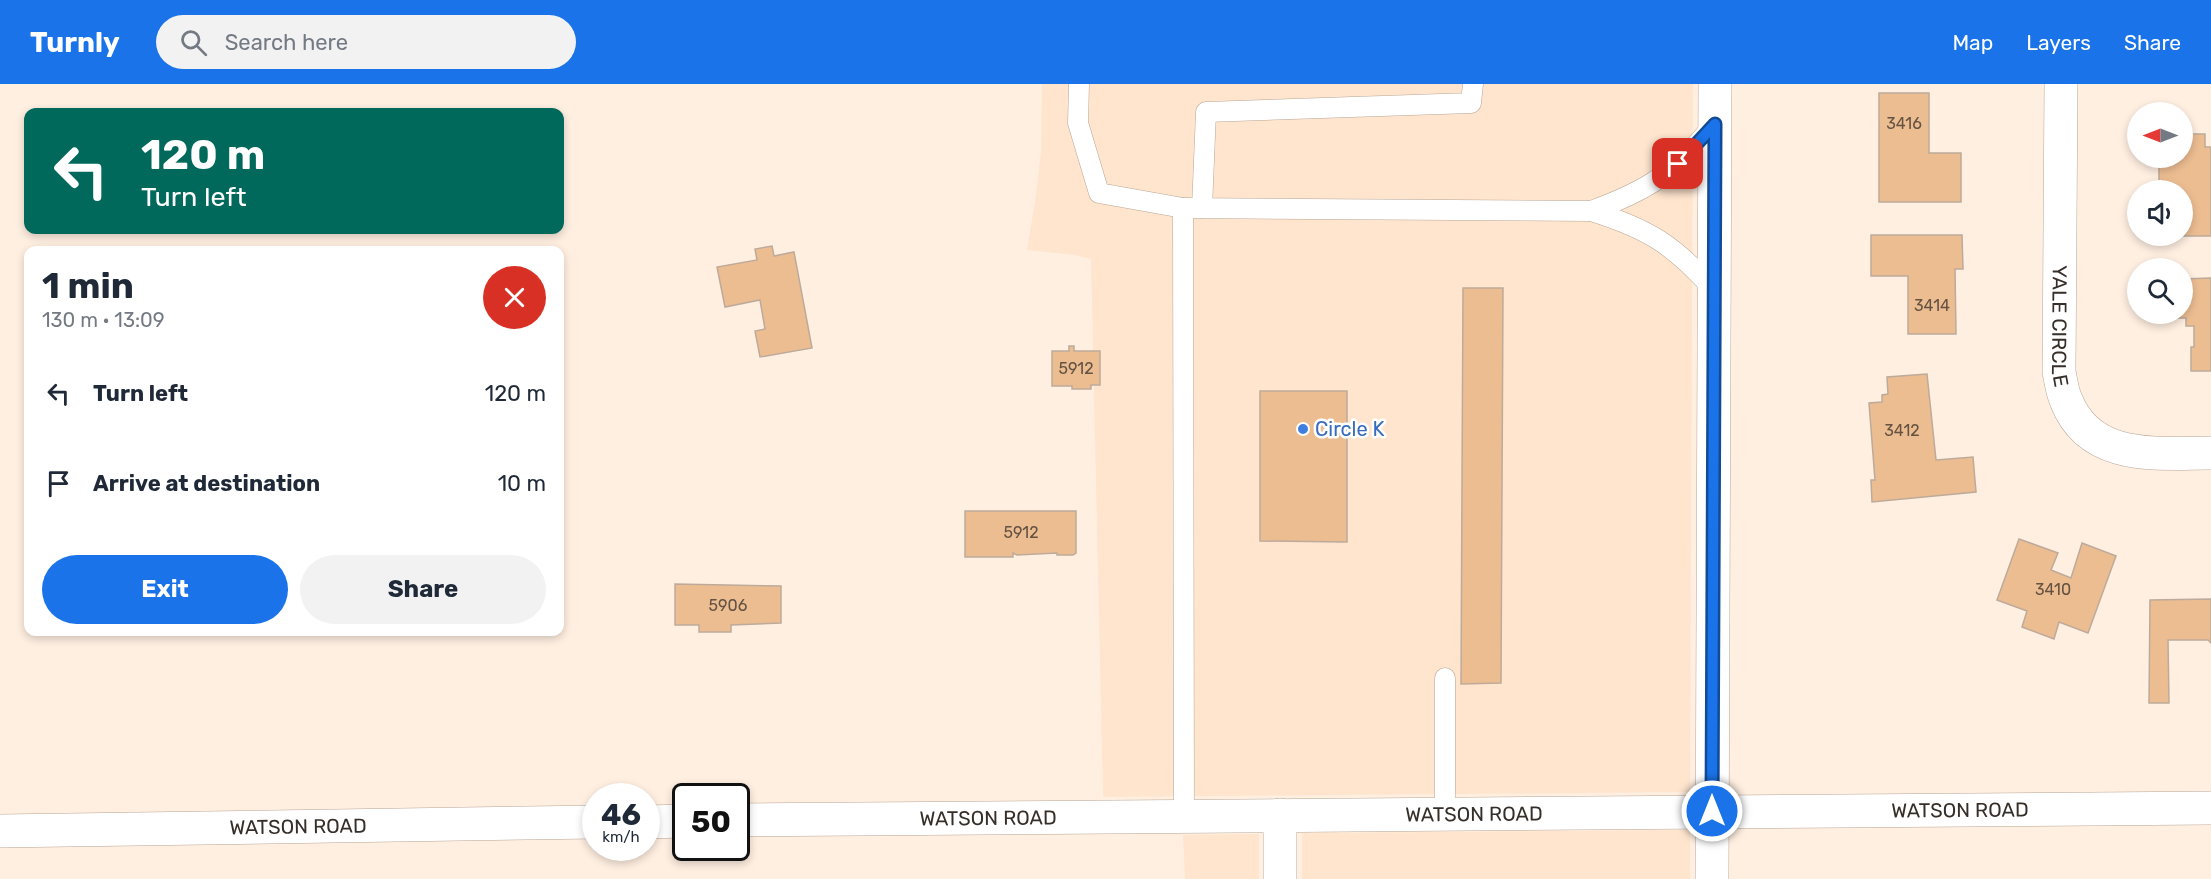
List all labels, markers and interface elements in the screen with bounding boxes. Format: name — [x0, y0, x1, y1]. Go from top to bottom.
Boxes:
search box — [156, 15, 576, 69]
text: Turnly — [30, 26, 120, 59]
icon: search — [177, 26, 210, 59]
text: Search here — [225, 29, 348, 56]
text: Map — [1952, 30, 1993, 55]
text: Layers — [2026, 30, 2091, 55]
text: Share — [2124, 30, 2181, 55]
north arrow — [2127, 102, 2193, 168]
map controls — [2127, 102, 2193, 324]
house number: 3416 — [1886, 114, 1922, 133]
text: 120 m — [141, 130, 265, 180]
icon: left — [42, 132, 120, 210]
pin — [1652, 138, 1703, 189]
icon: arrive — [1661, 147, 1694, 180]
button: sound — [2127, 180, 2193, 246]
text: Turn left — [141, 181, 246, 213]
button: search — [2127, 258, 2193, 324]
text: 1 min — [42, 264, 134, 307]
street label: YALE CIRCLE — [2047, 265, 2074, 389]
button: close — [483, 266, 546, 329]
house number: 3414 — [1914, 296, 1950, 315]
text: 130 m · 13:09 — [42, 308, 165, 332]
house number: 5912 — [1058, 359, 1094, 378]
icon: left — [42, 377, 75, 410]
text: Turn left — [93, 380, 188, 407]
text: 120 m — [485, 380, 546, 407]
place label: Circle K — [1315, 417, 1385, 441]
house number: 3412 — [1884, 421, 1920, 440]
marker: Circle K — [1296, 422, 1310, 436]
icon: arrive — [42, 467, 75, 500]
text: Arrive at destination — [93, 470, 320, 497]
text: 10 m — [498, 470, 546, 497]
house number: 5912 — [1003, 523, 1039, 542]
button: Exit — [42, 555, 288, 624]
button: Share — [300, 555, 546, 624]
house number: 3410 — [2035, 580, 2071, 599]
house number: 5906 — [709, 596, 748, 615]
position arrow — [1680, 779, 1744, 843]
speed limit sign: 50 — [672, 783, 750, 861]
text: 46 — [601, 797, 641, 833]
street label: WATSON ROAD — [1891, 797, 2029, 823]
street label: WATSON ROAD — [1405, 801, 1543, 827]
street label: WATSON ROAD — [919, 805, 1057, 831]
street label: WATSON ROAD — [229, 813, 367, 840]
text: km/h — [602, 828, 640, 846]

